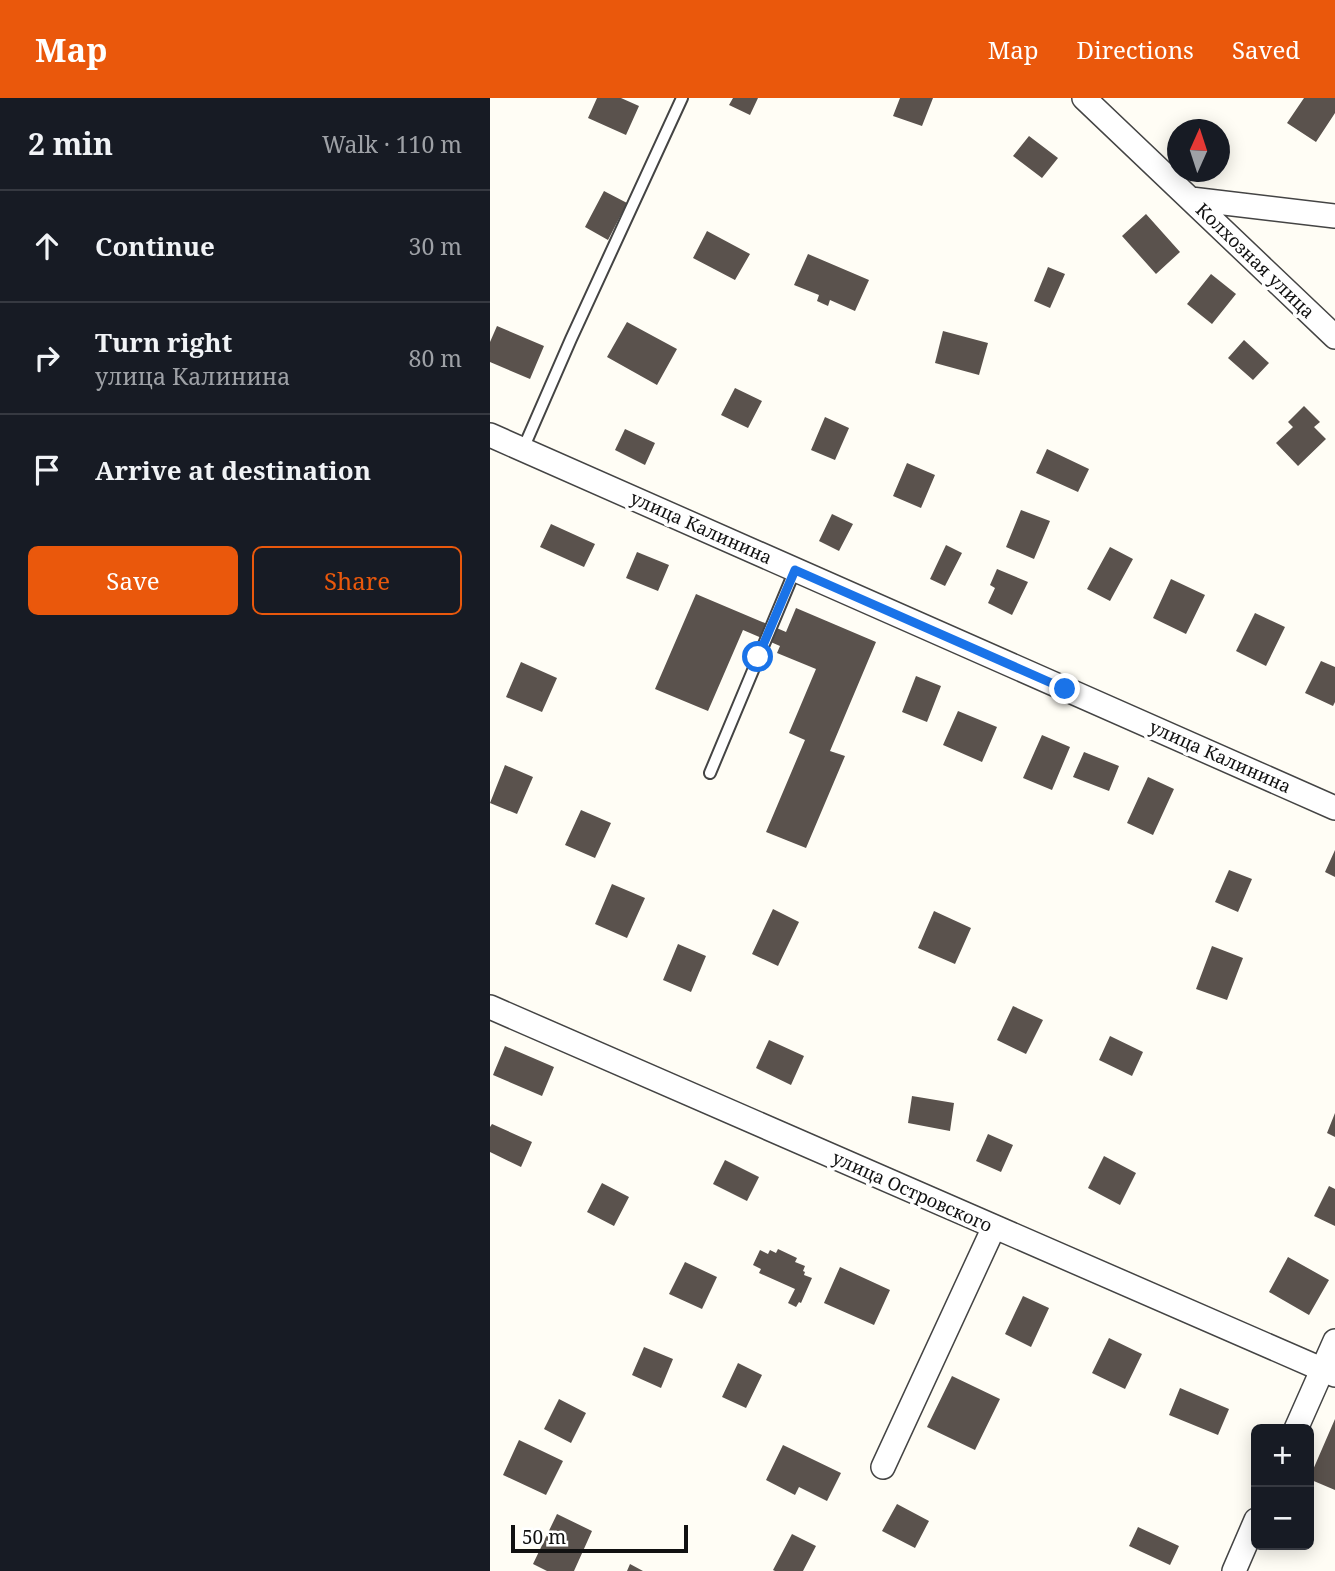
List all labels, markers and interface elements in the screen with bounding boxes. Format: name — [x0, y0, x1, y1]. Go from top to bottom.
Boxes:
text: Map — [35, 27, 108, 72]
text: Map — [988, 33, 1039, 66]
text: Directions — [1077, 33, 1194, 66]
text: Saved — [1232, 33, 1300, 66]
north arrow — [1167, 119, 1230, 182]
text: 2 min — [28, 123, 113, 164]
text: Walk · 110 m — [322, 128, 462, 160]
street label: Колхозная улица — [1191, 197, 1320, 323]
icon: ahead — [28, 227, 66, 265]
text: Continue — [95, 228, 215, 264]
text: 30 m — [409, 230, 462, 262]
text: Turn right — [95, 324, 232, 360]
icon: right — [28, 339, 66, 377]
text: 80 m — [409, 342, 462, 374]
text: улица Калинина — [95, 360, 290, 392]
icon: arrive — [28, 451, 66, 489]
text: Arrive at destination — [95, 452, 371, 488]
street label: улица Калинина — [627, 485, 776, 569]
button: Save — [28, 546, 238, 615]
button: Share — [252, 546, 462, 615]
route start — [742, 641, 773, 672]
route end — [1049, 673, 1080, 704]
street label: улица Калинина — [1146, 714, 1295, 798]
street label: улица Островского — [829, 1145, 996, 1237]
map controls — [1251, 1424, 1314, 1550]
button: + — [1251, 1424, 1314, 1487]
button: − — [1251, 1487, 1314, 1550]
scale bar — [511, 1522, 688, 1554]
text: 50 m — [522, 1524, 566, 1550]

